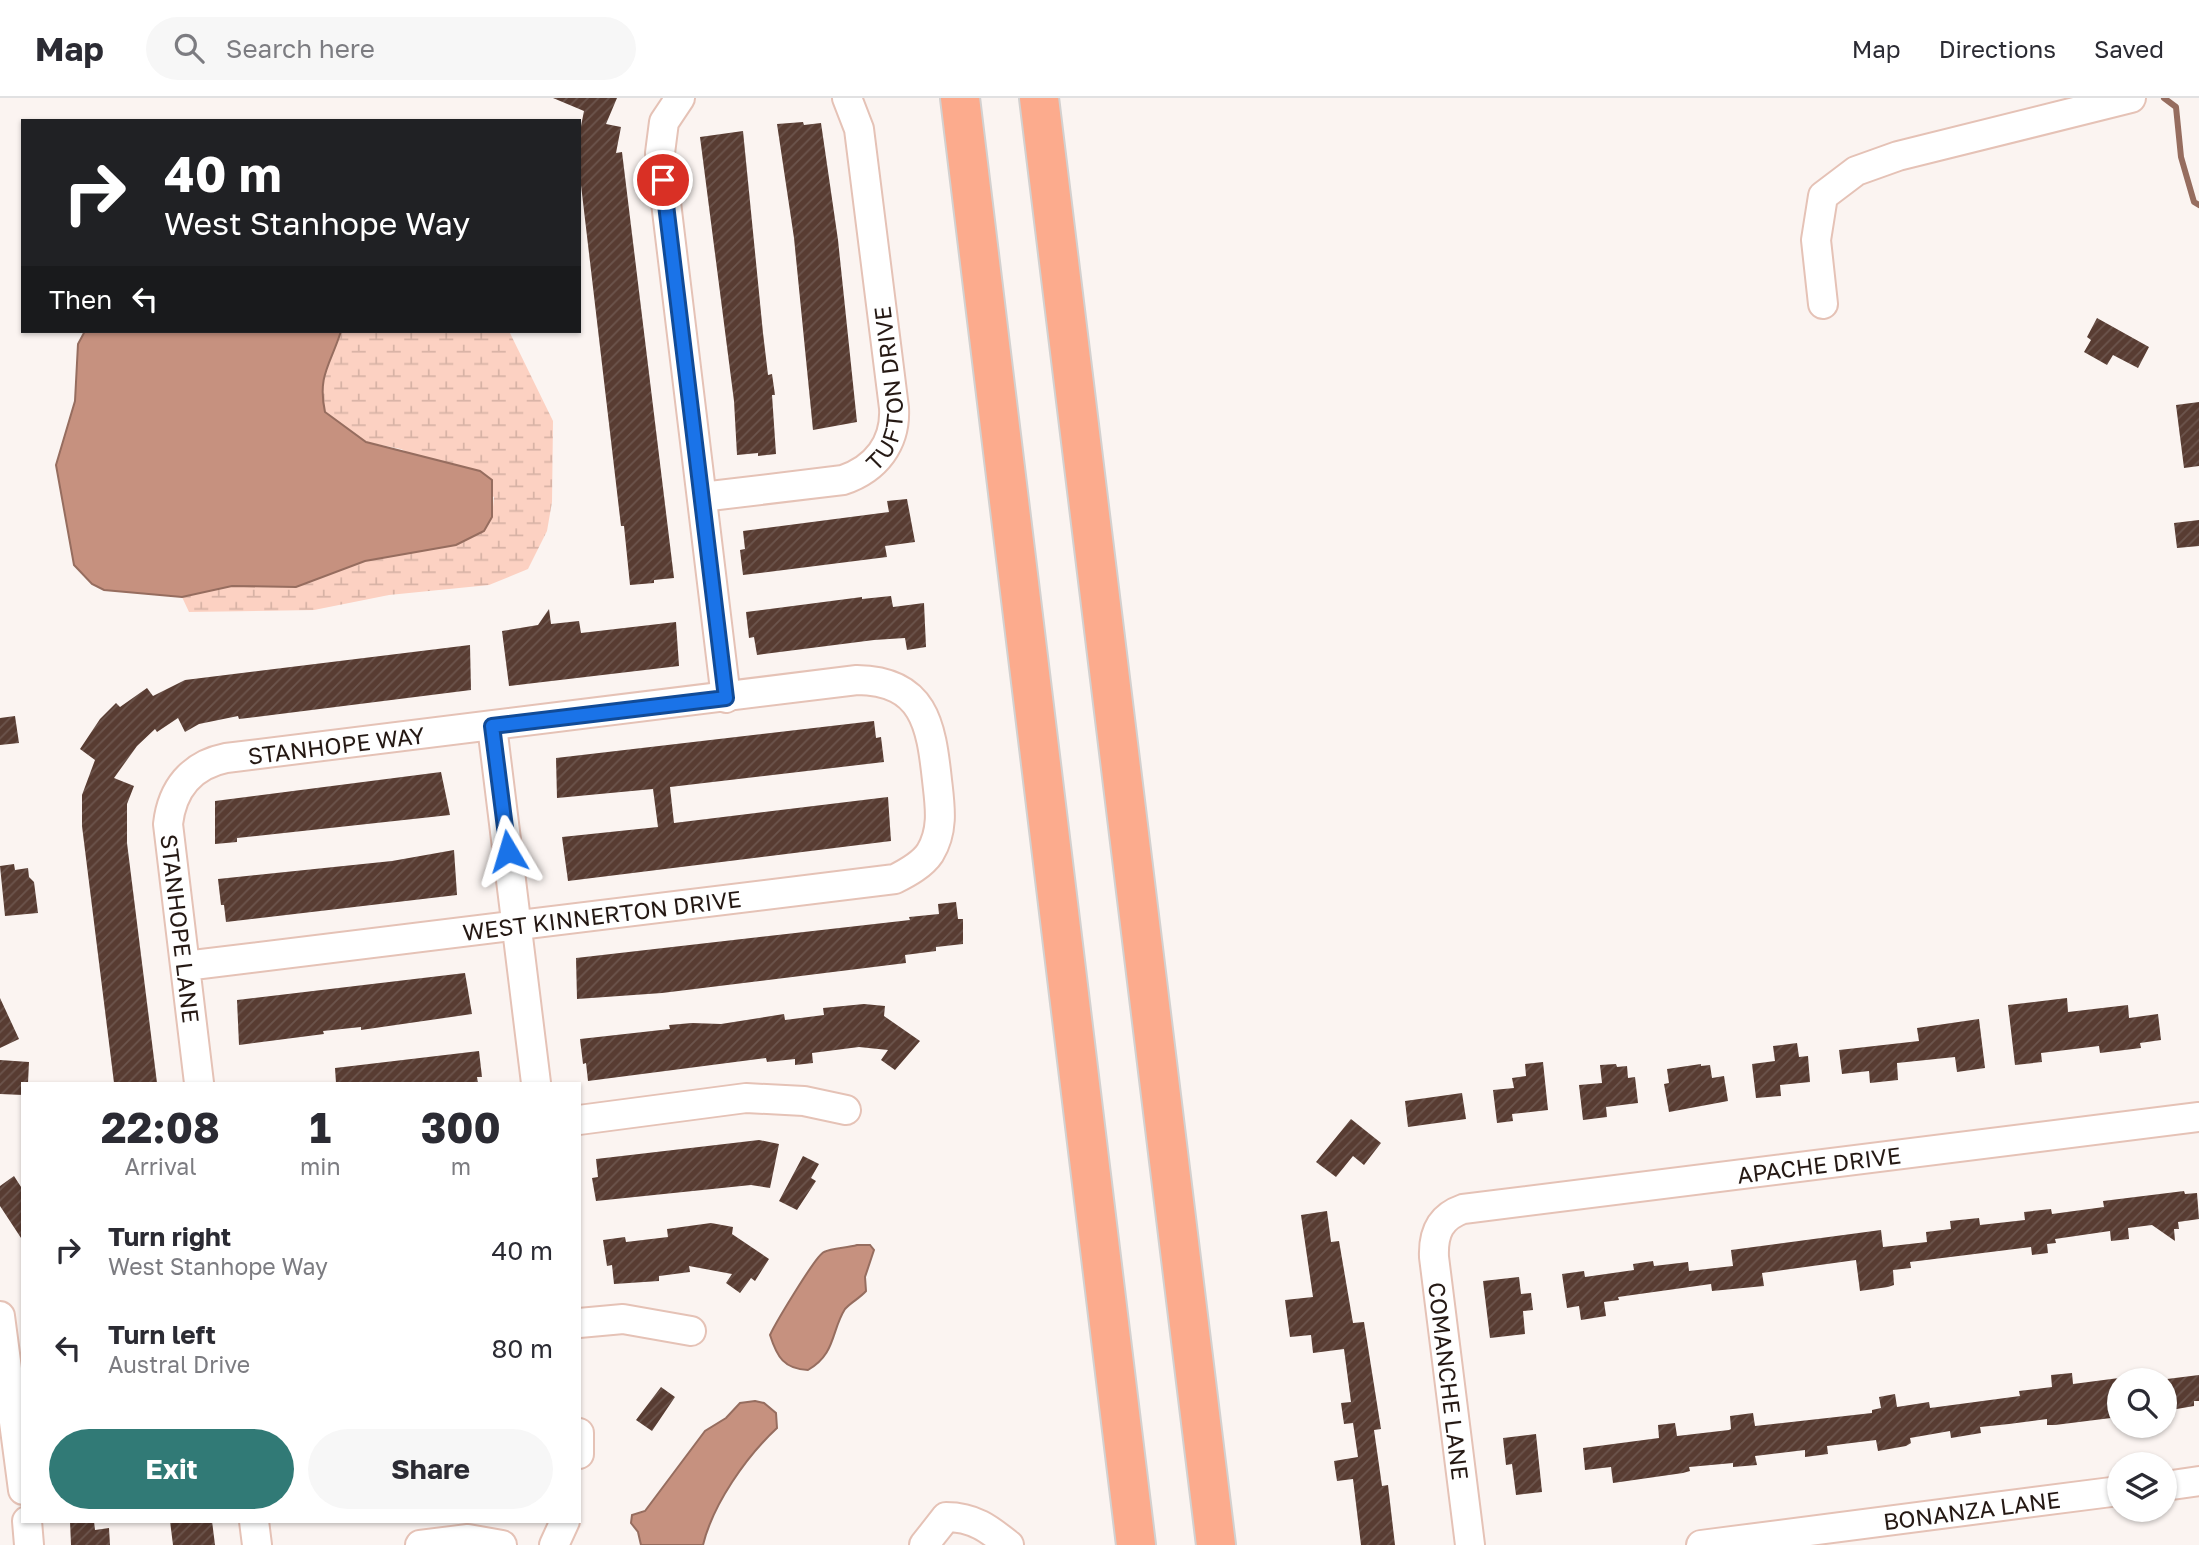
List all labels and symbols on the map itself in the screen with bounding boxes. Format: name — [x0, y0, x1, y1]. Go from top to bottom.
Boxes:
pin — [633, 150, 693, 210]
street label: TUFTON DRIVE — [860, 305, 909, 476]
street label: STANHOPE WAY — [246, 720, 426, 770]
position arrow — [471, 814, 545, 888]
street label: STANHOPE LANE — [155, 833, 206, 1024]
street label: WEST KINNERTON DRIVE — [461, 884, 743, 946]
street label: APACHE DRIVE — [1735, 1140, 1902, 1189]
street label: COMANCHE LANE — [1423, 1281, 1475, 1481]
street label: BONANZA LANE — [1881, 1485, 2062, 1535]

